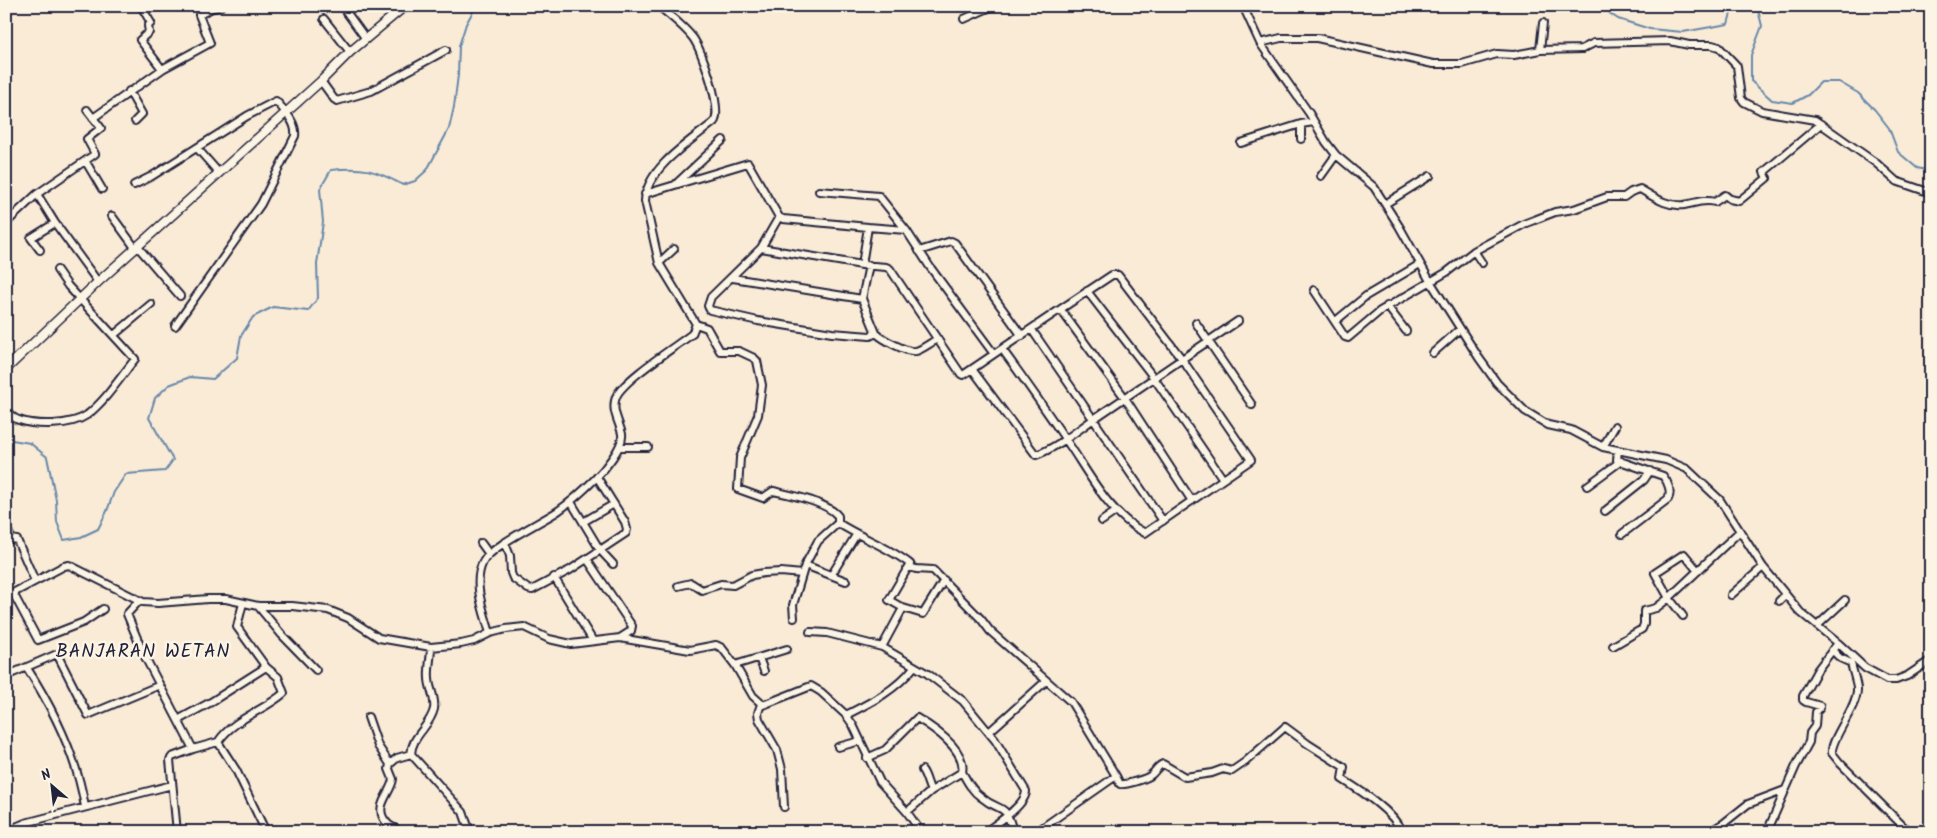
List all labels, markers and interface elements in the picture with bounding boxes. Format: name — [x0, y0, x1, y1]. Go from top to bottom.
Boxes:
district label: BANJARAN WETAN — [56, 637, 230, 667]
north arrow — [28, 760, 78, 810]
text: N — [37, 764, 56, 787]

